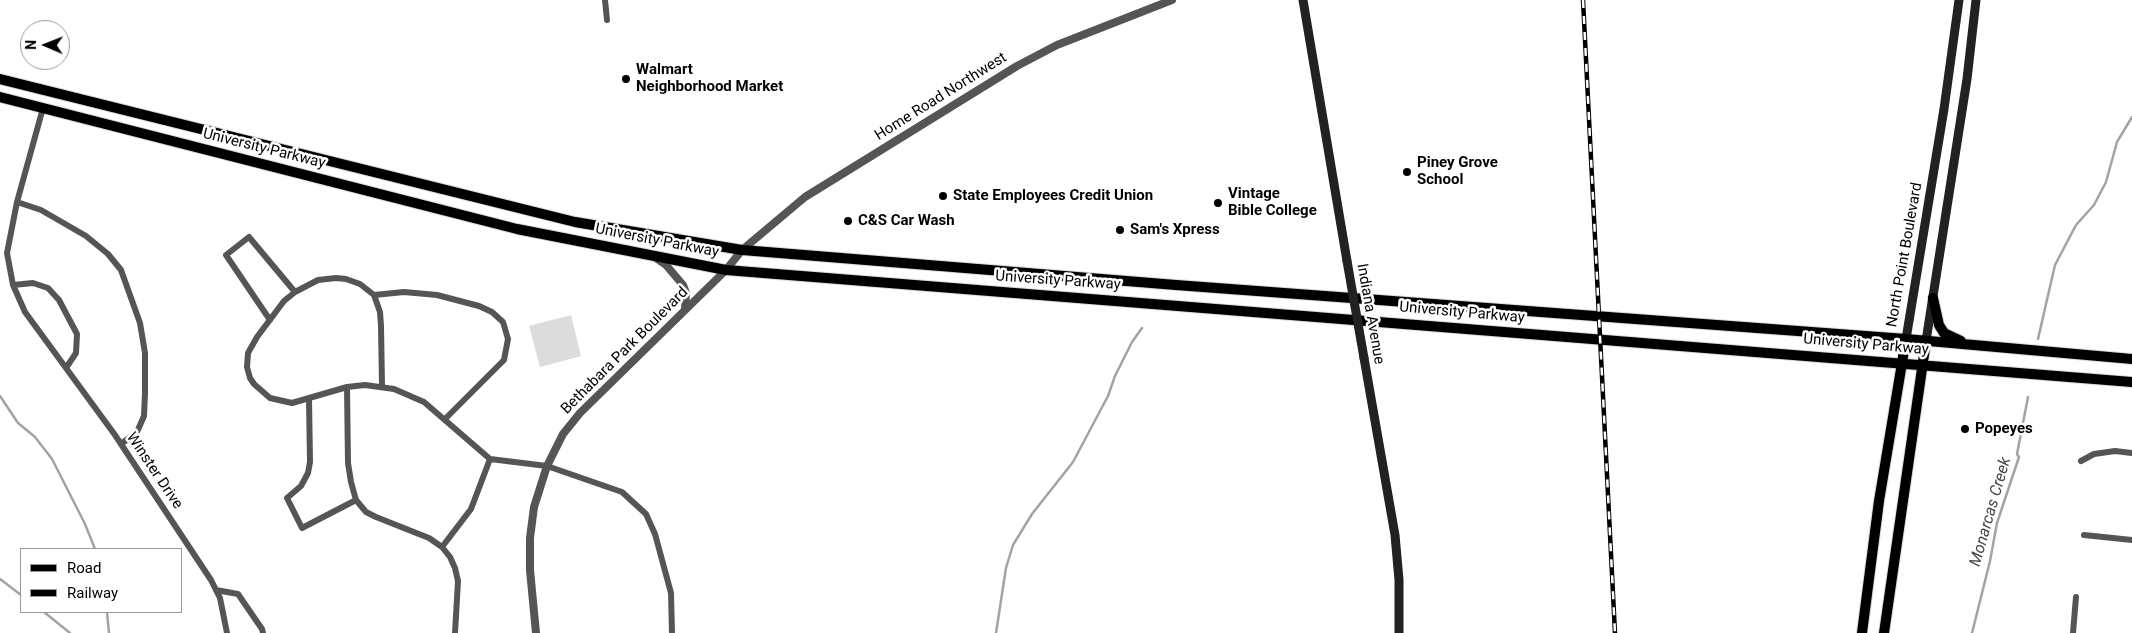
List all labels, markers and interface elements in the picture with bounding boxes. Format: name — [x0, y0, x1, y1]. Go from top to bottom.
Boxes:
north arrow — [20, 20, 70, 70]
text: N — [23, 40, 39, 50]
street label: Home Road Northwest — [872, 49, 1010, 145]
place label: Walmart Neighborhood Market — [636, 61, 783, 96]
marker: Walmart Neighborhood Market — [620, 73, 632, 85]
street label: University Parkway — [201, 125, 327, 173]
place label: Piney Grove School — [1417, 154, 1498, 189]
marker: Piney Grove School — [1401, 166, 1413, 178]
street label: North Point Boulevard — [1883, 181, 1927, 329]
place label: Vintage Bible College — [1228, 185, 1317, 220]
place label: State Employees Credit Union — [953, 187, 1153, 205]
marker: State Employees Credit Union — [937, 190, 949, 202]
marker: Vintage Bible College — [1212, 197, 1224, 209]
place label: C&S Car Wash — [858, 212, 955, 230]
marker: C&S Car Wash — [842, 215, 854, 227]
street label: University Parkway — [594, 220, 720, 262]
place label: Sam's Xpress — [1130, 221, 1220, 239]
marker: Sam's Xpress — [1114, 224, 1126, 236]
street label: Indiana Avenue — [1352, 262, 1388, 366]
street label: University Parkway — [995, 268, 1121, 294]
street label: Bethabara Park Boulevard — [558, 284, 692, 418]
street label: University Parkway — [1399, 299, 1525, 327]
street label: University Parkway — [1803, 331, 1929, 359]
place label: Popeyes — [1975, 420, 2033, 438]
marker: Popeyes — [1959, 423, 1971, 435]
street label: Winster Drive — [122, 429, 186, 513]
water label: Monarcas Creek — [1966, 455, 2016, 569]
legend — [20, 548, 182, 613]
text: Road — [67, 559, 101, 577]
text: Railway — [67, 584, 118, 602]

